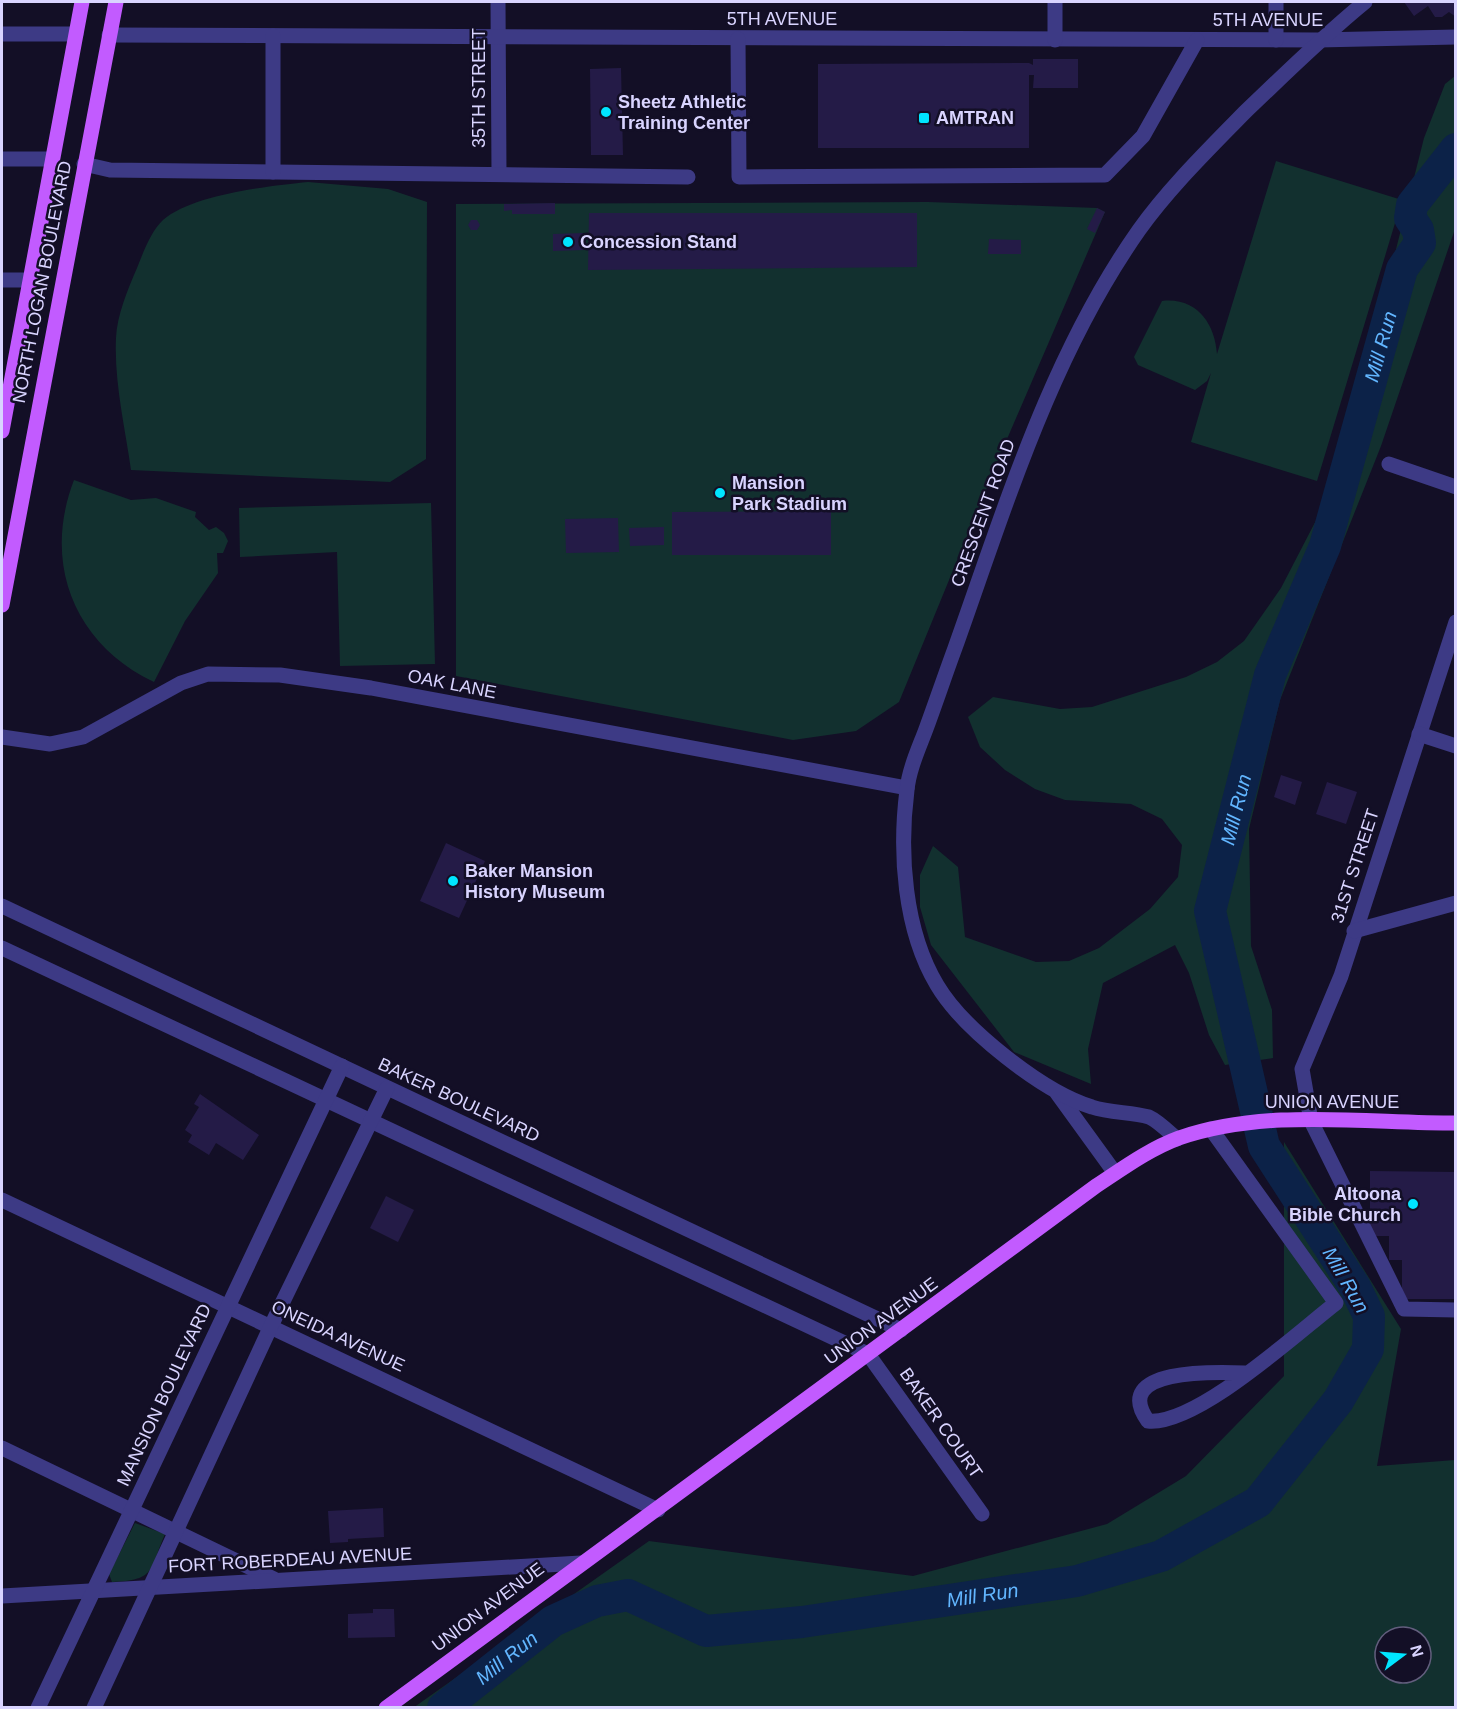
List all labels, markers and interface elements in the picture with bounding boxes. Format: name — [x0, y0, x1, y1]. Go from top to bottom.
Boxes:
street label: 5TH AVENUE — [727, 9, 837, 29]
street label: 5TH AVENUE — [1213, 10, 1323, 30]
street label: 35TH STREET — [469, 28, 489, 148]
place label: Sheetz Athletic Training Center — [618, 92, 750, 133]
marker: Sheetz Athletic Training Center — [599, 105, 613, 119]
place label: AMTRAN — [936, 108, 1014, 128]
marker: AMTRAN — [917, 111, 931, 125]
street label: NORTH LOGAN BOULEVARD — [9, 159, 75, 405]
place label: Concession Stand — [580, 232, 737, 252]
marker: Concession Stand — [561, 235, 575, 249]
water label: Mill Run — [1360, 309, 1401, 384]
street label: CRESCENT ROAD — [947, 436, 1019, 590]
place label: Mansion Park Stadium — [732, 473, 847, 514]
marker: Mansion Park Stadium — [713, 486, 727, 500]
street label: OAK LANE — [406, 666, 498, 702]
water label: Mill Run — [1216, 772, 1255, 847]
street label: 31ST STREET — [1327, 806, 1383, 926]
place label: Baker Mansion History Museum — [465, 861, 605, 902]
marker: Baker Mansion History Museum — [446, 874, 460, 888]
street label: BAKER BOULEVARD — [375, 1054, 543, 1146]
street label: UNION AVENUE — [1265, 1092, 1399, 1112]
place label: Altoona Bible Church — [1289, 1184, 1402, 1225]
marker: Altoona Bible Church — [1406, 1197, 1420, 1211]
water label: Mill Run — [1318, 1243, 1374, 1317]
street label: UNION AVENUE — [821, 1273, 941, 1369]
street label: ONEIDA AVENUE — [268, 1296, 408, 1376]
street label: MANSION BOULEVARD — [113, 1301, 215, 1489]
street label: BAKER COURT — [896, 1364, 986, 1482]
street label: FORT ROBERDEAU AVENUE — [168, 1544, 412, 1576]
street label: UNION AVENUE — [428, 1558, 548, 1656]
water label: Mill Run — [945, 1579, 1020, 1611]
north arrow — [1373, 1625, 1433, 1685]
water label: Mill Run — [471, 1627, 542, 1689]
text: N — [1407, 1643, 1427, 1659]

